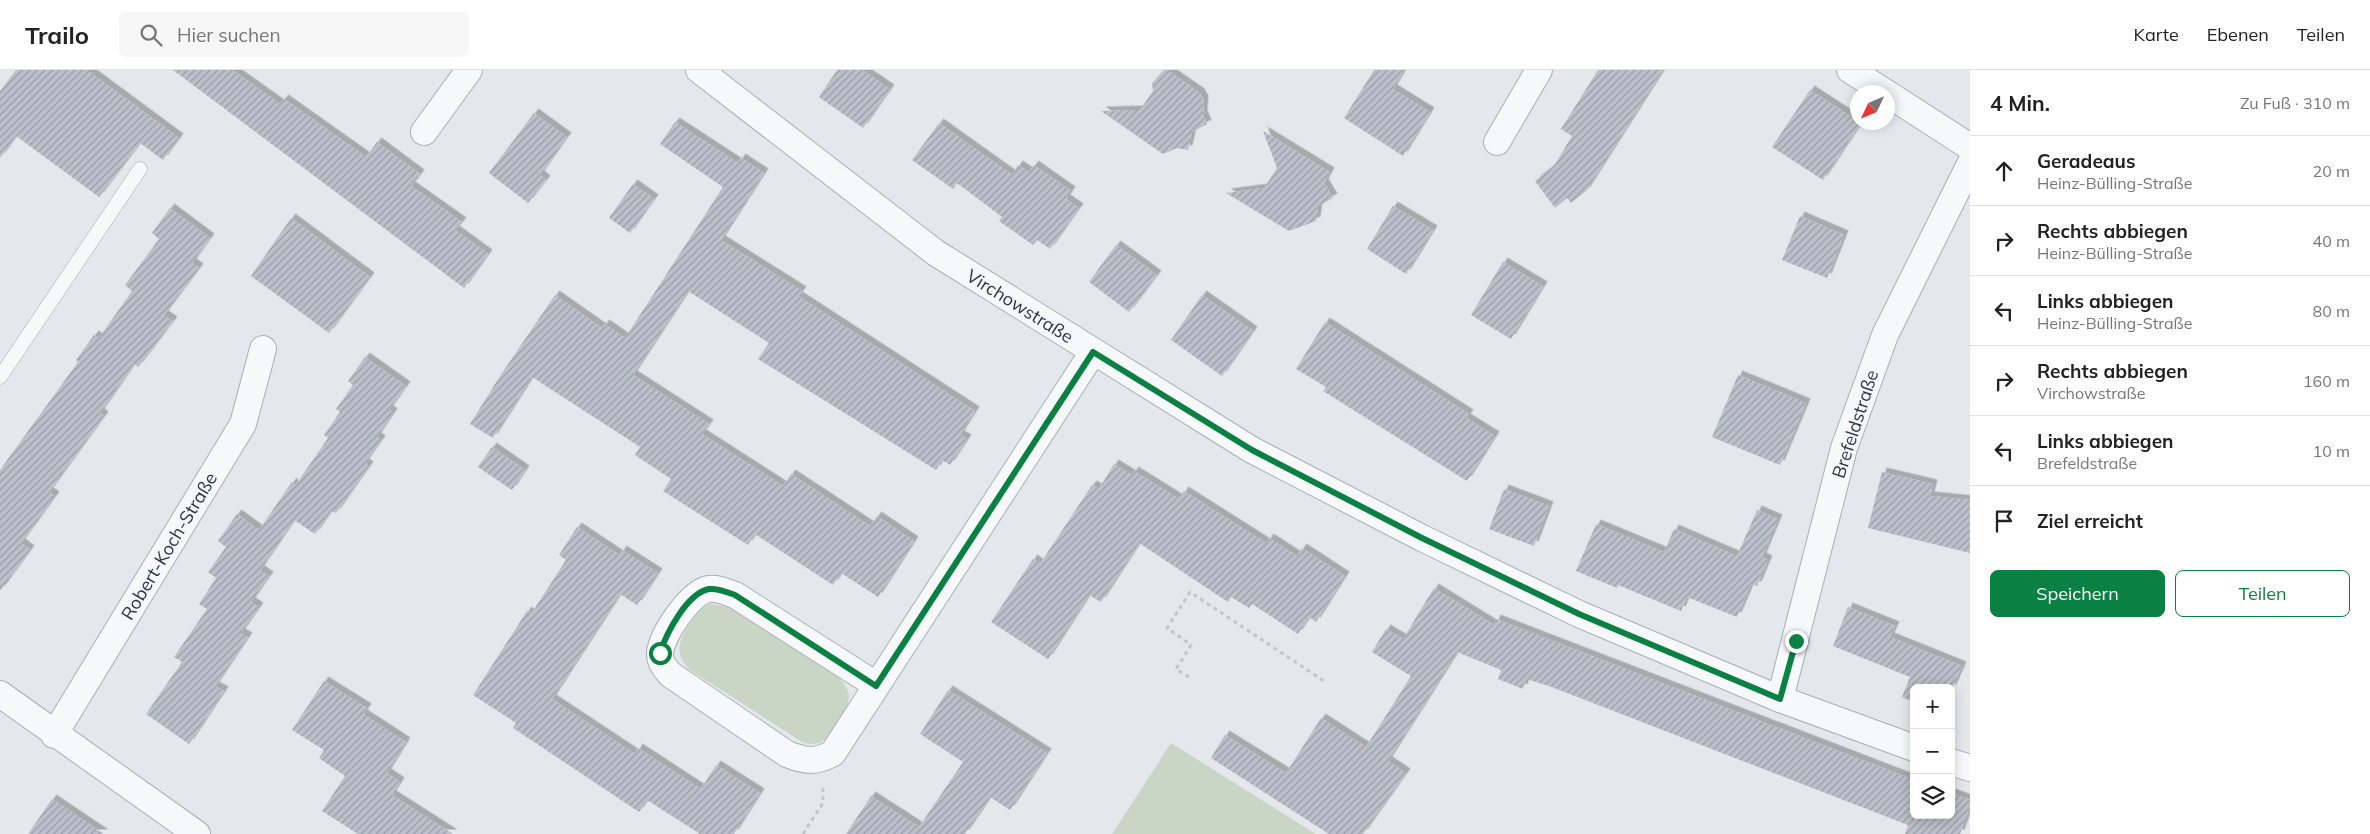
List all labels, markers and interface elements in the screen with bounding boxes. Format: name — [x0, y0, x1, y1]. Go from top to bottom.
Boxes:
search box — [119, 12, 469, 57]
text: Trailo — [25, 20, 89, 50]
icon: search — [137, 21, 165, 49]
text: Hier suchen — [177, 23, 281, 47]
text: Karte — [2133, 23, 2179, 46]
text: Ebenen — [2207, 23, 2269, 46]
text: Teilen — [2297, 23, 2345, 46]
north arrow — [1850, 85, 1895, 130]
text: 4 Min. — [1990, 90, 2050, 116]
text: Zu Fuß · 310 m — [2240, 93, 2350, 113]
text: Geradeaus — [2037, 149, 2135, 173]
icon: ahead — [1990, 157, 2018, 185]
text: 20 m — [2313, 161, 2350, 181]
text: Heinz-Bülling-Straße — [2037, 173, 2192, 193]
text: Rechts abbiegen — [2037, 219, 2188, 243]
icon: right — [1990, 227, 2018, 255]
text: 40 m — [2313, 231, 2350, 251]
text: Heinz-Bülling-Straße — [2037, 243, 2192, 263]
street label: Virchowstraße — [962, 264, 1078, 348]
text: Links abbiegen — [2037, 289, 2174, 313]
icon: left — [1990, 297, 2018, 325]
text: 80 m — [2313, 301, 2350, 321]
text: Heinz-Bülling-Straße — [2037, 313, 2192, 333]
text: Rechts abbiegen — [2037, 359, 2188, 383]
street label: Brefeldstraße — [1827, 367, 1883, 481]
icon: right — [1990, 367, 2018, 395]
text: 160 m — [2303, 371, 2350, 391]
text: Virchowstraße — [2037, 383, 2145, 403]
text: Links abbiegen — [2037, 429, 2174, 453]
icon: left — [1990, 437, 2018, 465]
text: 10 m — [2313, 441, 2350, 461]
text: Brefeldstraße — [2037, 453, 2137, 473]
street label: Robert-Koch-Straße — [116, 468, 222, 624]
icon: arrive — [1990, 507, 2018, 535]
text: Ziel erreicht — [2037, 509, 2143, 533]
button: Speichern — [1990, 570, 2165, 617]
button: Teilen — [2175, 570, 2350, 617]
route end — [1785, 630, 1808, 653]
route start — [649, 642, 672, 665]
map controls — [1910, 684, 1955, 819]
button: + — [1910, 684, 1955, 729]
button: − — [1910, 729, 1955, 774]
button: layers — [1910, 774, 1955, 819]

